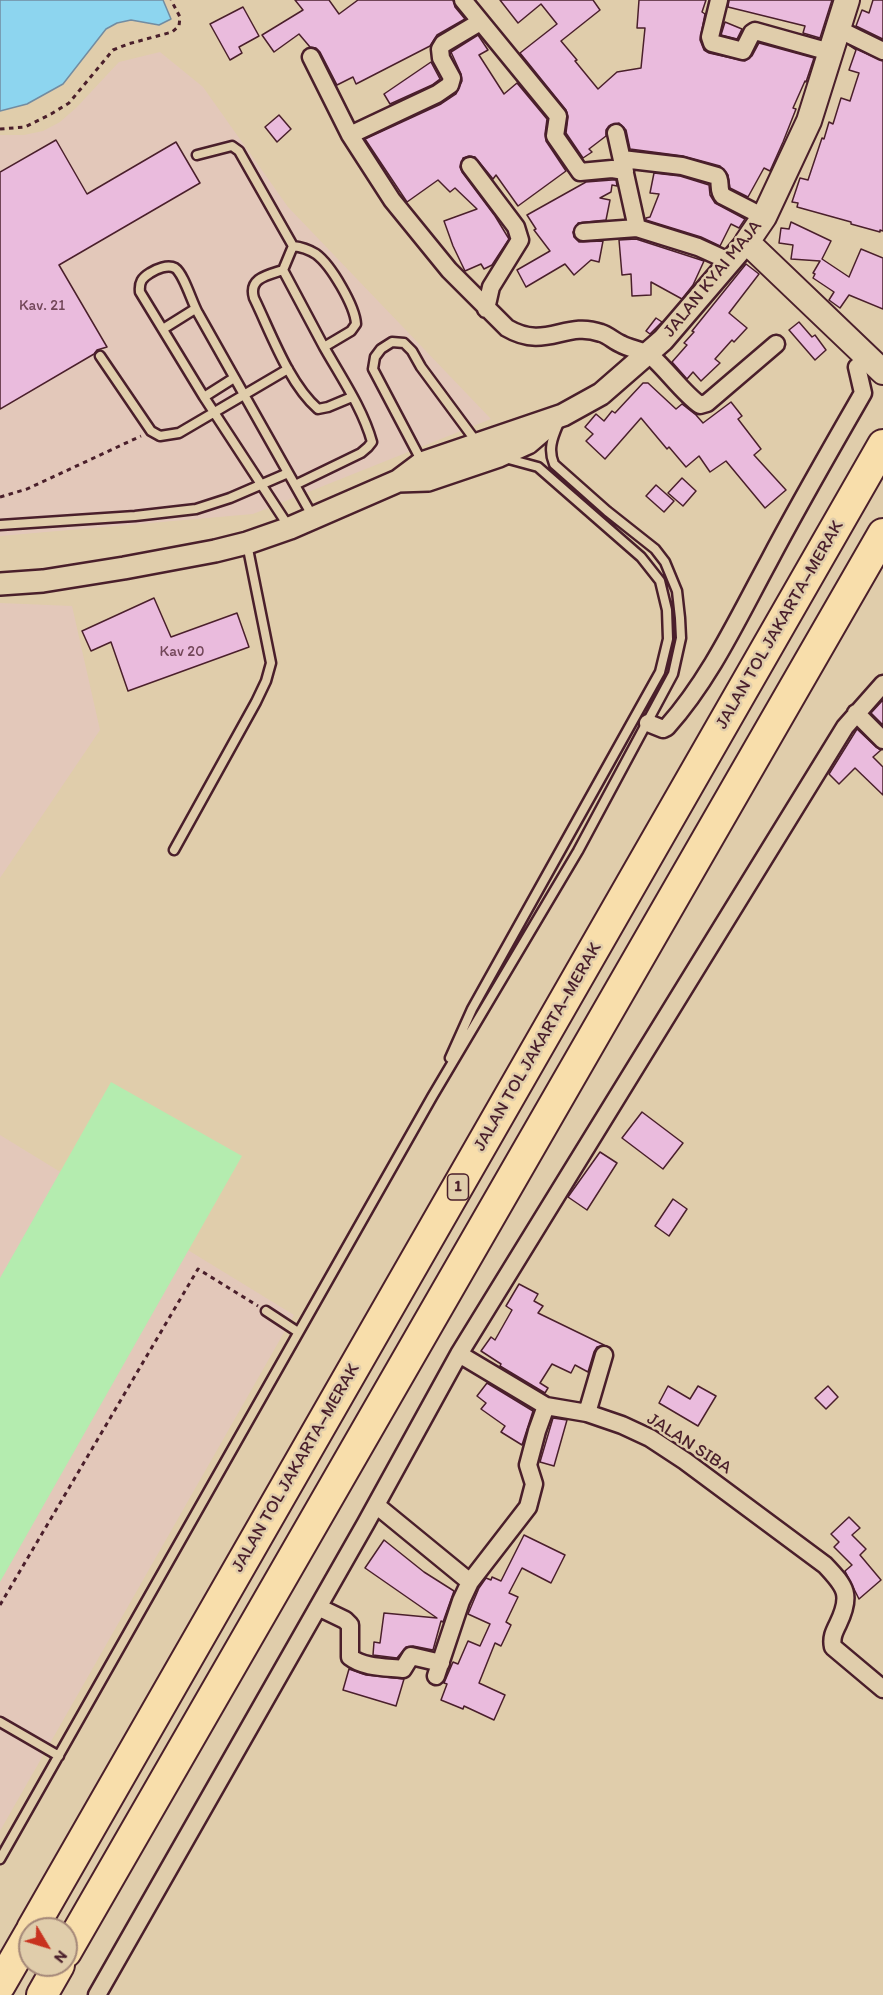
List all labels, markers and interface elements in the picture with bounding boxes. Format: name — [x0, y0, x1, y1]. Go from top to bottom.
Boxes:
street label: JALAN KYAI MAJA — [659, 216, 767, 342]
house number: Kav. 21 — [19, 297, 65, 315]
street label: JALAN TOL JAKARTA–MERAK — [711, 517, 849, 733]
house number: Kav 20 — [160, 643, 204, 661]
street label: JALAN TOL JAKARTA–MERAK — [469, 939, 607, 1155]
road number: 1 — [448, 1174, 468, 1200]
street label: JALAN TOL JAKARTA–MERAK — [227, 1360, 365, 1576]
street label: JALAN SIBA — [643, 1409, 735, 1479]
north arrow — [18, 1917, 78, 1977]
text: N — [50, 1947, 72, 1967]

